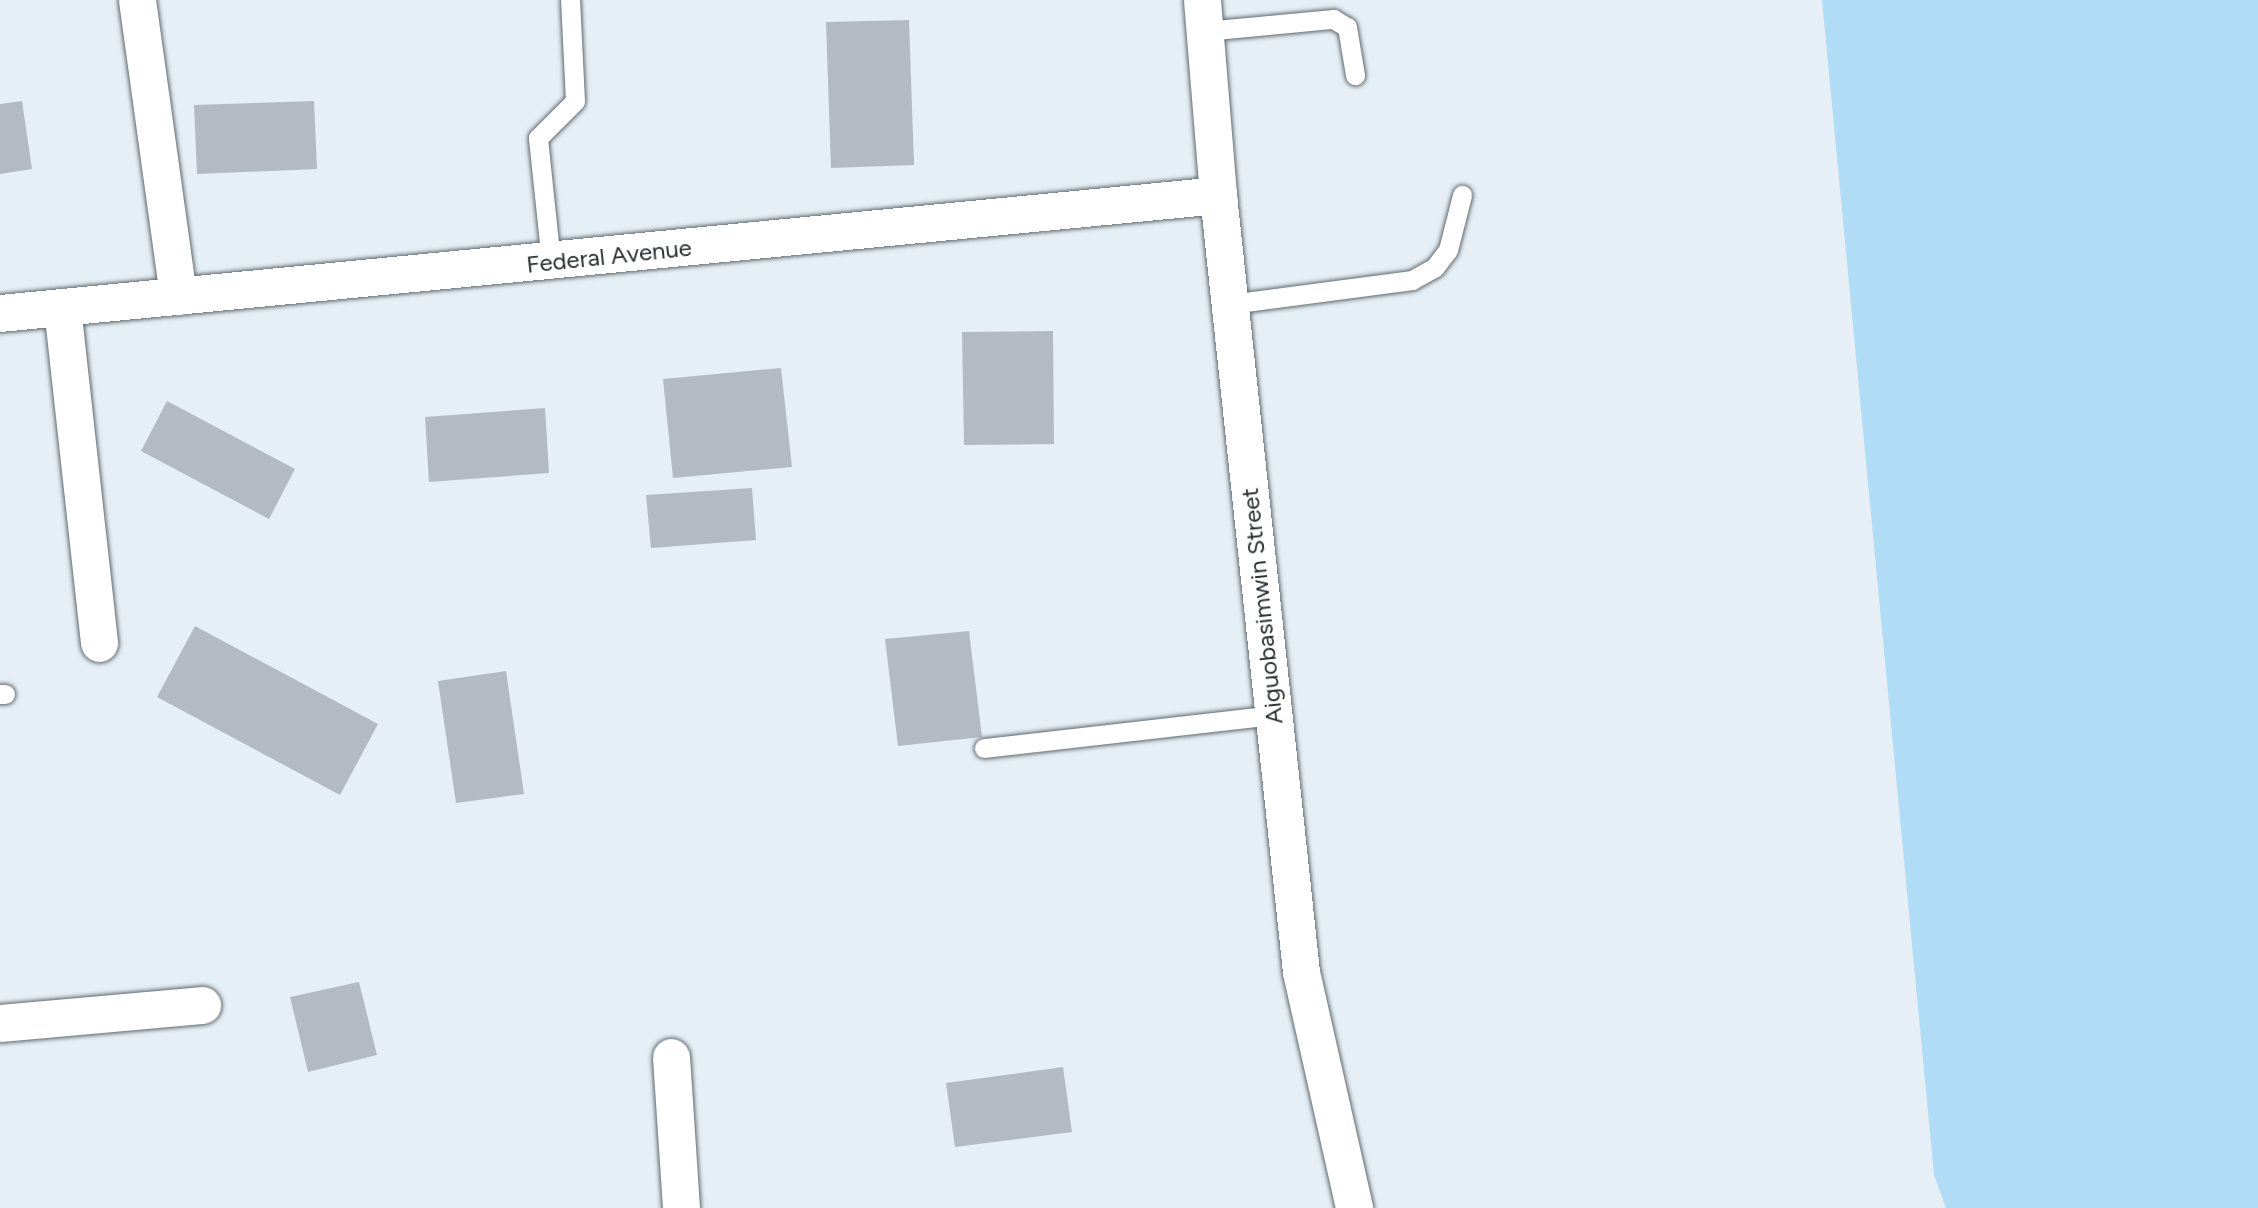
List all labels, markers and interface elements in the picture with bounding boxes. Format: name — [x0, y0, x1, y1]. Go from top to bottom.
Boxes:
street label: Federal Avenue — [525, 233, 693, 279]
street label: Aiguobasimwin Street — [1235, 486, 1289, 726]

